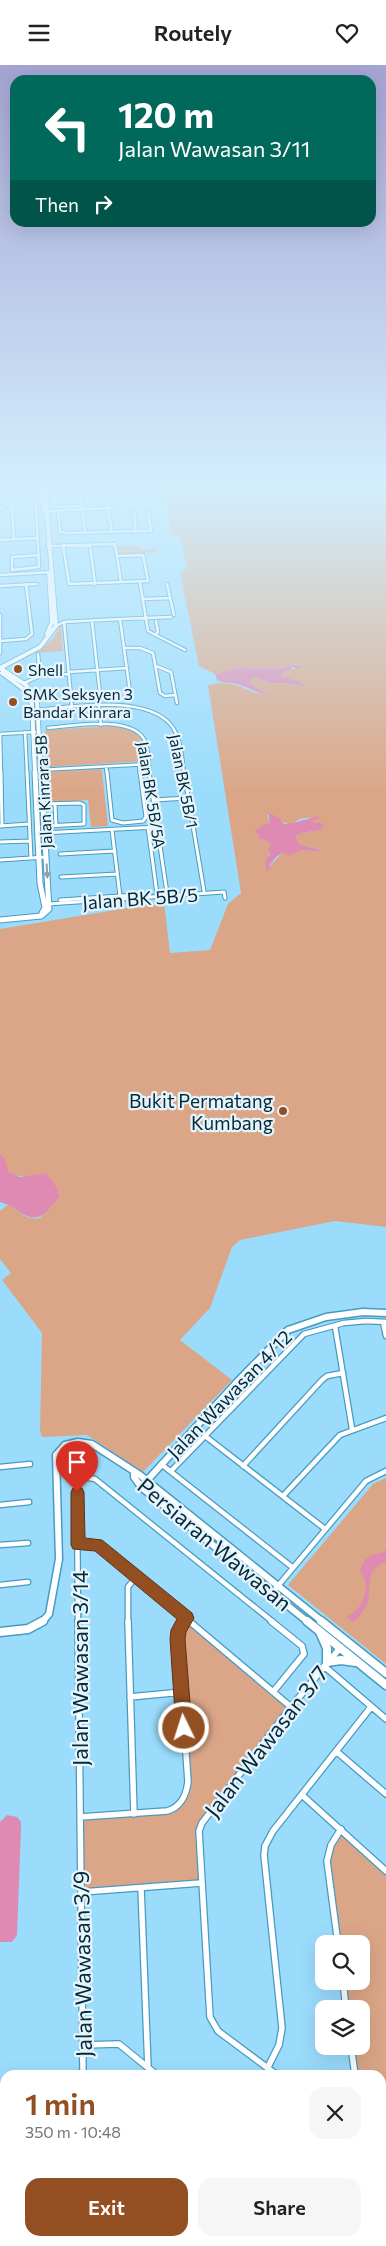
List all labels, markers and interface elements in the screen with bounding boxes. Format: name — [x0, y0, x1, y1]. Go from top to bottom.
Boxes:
icon: menu — [25, 19, 53, 47]
text: Routely — [154, 19, 232, 46]
icon: heart — [333, 19, 361, 47]
text: 120 m — [118, 92, 214, 135]
icon: left — [35, 95, 100, 160]
text: Jalan Wawasan 3/11 — [118, 135, 310, 162]
icon: right — [89, 190, 117, 218]
text: Then — [35, 193, 79, 216]
place label: Shell — [28, 660, 63, 679]
marker: Shell — [12, 663, 24, 675]
place label: SMK Seksyen 3 Bandar Kinrara — [23, 684, 133, 721]
marker: SMK Seksyen 3 Bandar Kinrara — [7, 696, 19, 708]
street label: Jalan BK 5B/1 — [166, 732, 202, 830]
street label: Jalan Kinrara 5B — [31, 735, 55, 849]
street label: Jalan BK 5B/5A — [134, 740, 170, 850]
one-way arrow — [43, 864, 51, 880]
street label: Jalan BK 5B/5 — [81, 882, 199, 914]
place label: Bukit Permatang Kumbang — [129, 1089, 273, 1134]
marker: Bukit Permatang Kumbang — [277, 1105, 289, 1117]
street label: Jalan Wawasan 4/12 — [162, 1325, 296, 1463]
pin — [56, 1441, 98, 1492]
icon: arrive — [63, 1448, 91, 1476]
street label: Persiaran Wawasan — [132, 1472, 298, 1616]
street label: Jalan Wawasan 3/14 — [66, 1570, 93, 1766]
street label: Jalan Wawasan 3/7 — [198, 1660, 334, 1822]
position arrow — [157, 1701, 209, 1753]
street label: Jalan Wawasan 3/9 — [67, 1871, 97, 2057]
map controls — [315, 1935, 370, 2055]
button: search — [315, 1935, 370, 1990]
button: layers — [315, 2000, 370, 2055]
text: 1 min — [25, 2084, 96, 2121]
button: close — [309, 2087, 361, 2139]
text: 350 m · 10:48 — [25, 2122, 121, 2141]
button: Exit — [25, 2178, 188, 2236]
button: Share — [198, 2178, 361, 2236]

